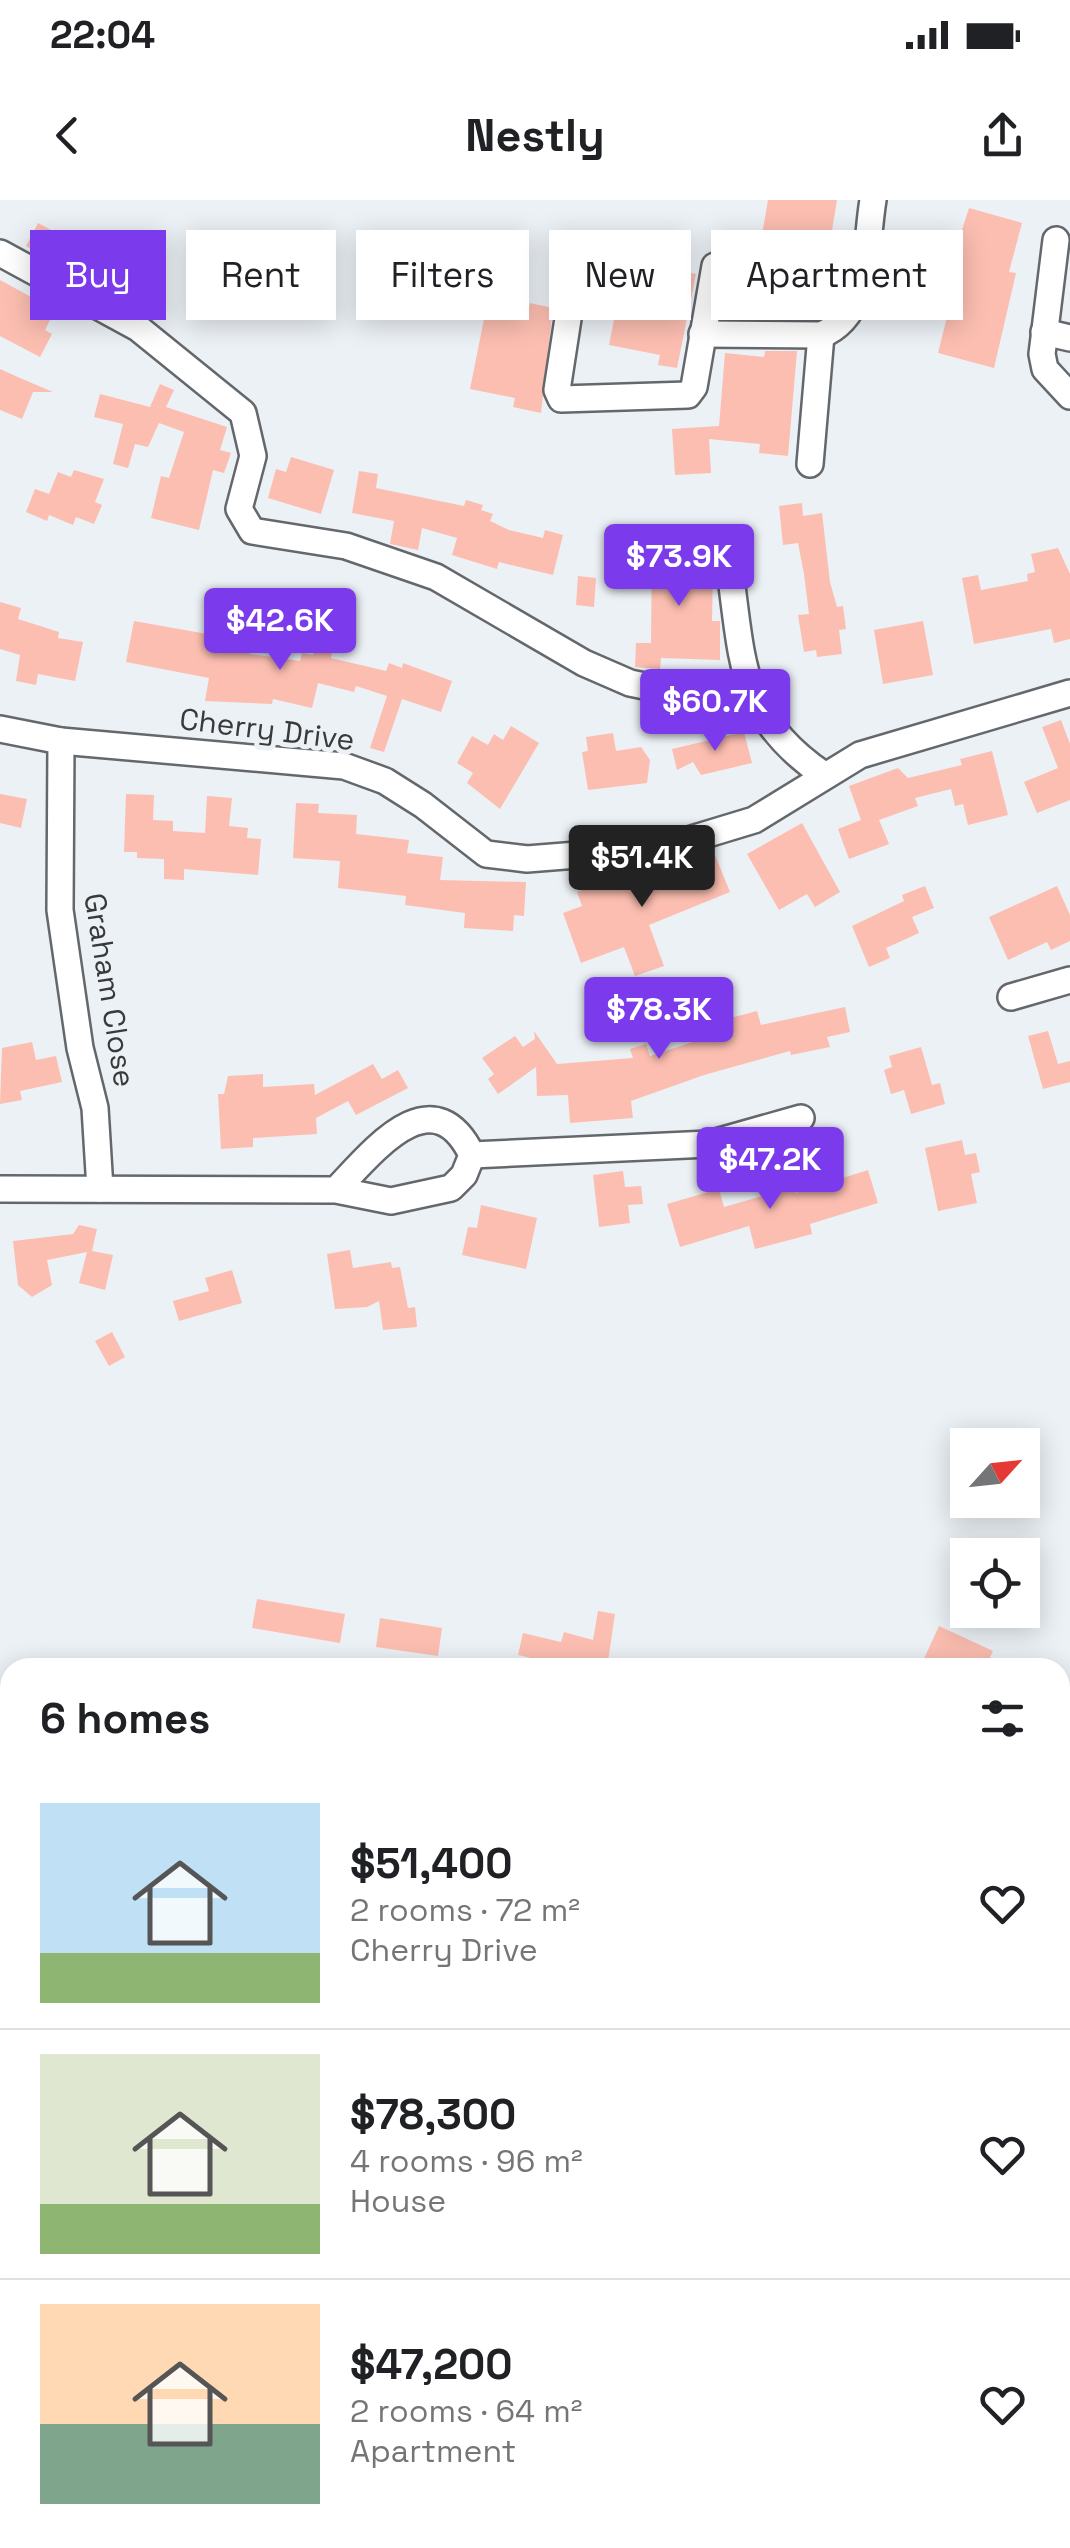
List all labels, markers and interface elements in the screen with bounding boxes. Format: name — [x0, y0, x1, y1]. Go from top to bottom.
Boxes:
text: 22:04 — [50, 11, 155, 59]
text: Nestly — [465, 107, 605, 164]
icon: back — [40, 108, 95, 163]
icon: share — [975, 108, 1030, 163]
chip: Buy — [30, 230, 166, 320]
chip: Rent — [186, 230, 336, 320]
chip: Filters — [356, 230, 529, 320]
chip: New — [549, 230, 691, 320]
chip: Apartment — [711, 230, 963, 320]
pin: $73.9K — [598, 524, 760, 609]
text: $73.9K — [626, 536, 732, 576]
pin: $42.6K — [199, 588, 361, 673]
text: $42.6K — [226, 600, 334, 640]
pin: $60.7K — [634, 669, 796, 754]
text: $60.7K — [662, 681, 768, 721]
street label: Cherry Drive — [177, 699, 357, 759]
pin: $51.4K — [561, 825, 723, 910]
text: $51.4K — [591, 837, 693, 877]
street label: Graham Close — [75, 890, 145, 1090]
pin: $78.3K — [578, 977, 740, 1062]
text: $78.3K — [606, 989, 712, 1029]
pin: $47.2K — [689, 1127, 851, 1212]
text: $47.2K — [719, 1139, 821, 1179]
north arrow — [950, 1428, 1040, 1518]
map controls — [950, 1428, 1040, 1628]
button: locate — [950, 1538, 1040, 1628]
icon: filters — [975, 1691, 1030, 1746]
text: 6 homes — [40, 1692, 210, 1745]
text: $51,400 — [350, 1837, 512, 1890]
icon: home — [120, 1843, 240, 1963]
icon: heart — [975, 1876, 1030, 1931]
text: 2 rooms · 72 m² — [350, 1890, 580, 1930]
text: Cherry Drive — [350, 1930, 538, 1970]
text: $78,300 — [350, 2088, 516, 2141]
icon: home — [120, 2094, 240, 2214]
icon: heart — [975, 2127, 1030, 2182]
text: 4 rooms · 96 m² — [350, 2141, 583, 2181]
text: House — [350, 2181, 446, 2221]
text: $47,200 — [350, 2338, 513, 2391]
icon: home — [120, 2344, 240, 2464]
icon: heart — [975, 2377, 1030, 2432]
text: 2 rooms · 64 m² — [350, 2391, 582, 2431]
text: Apartment — [350, 2431, 516, 2471]

